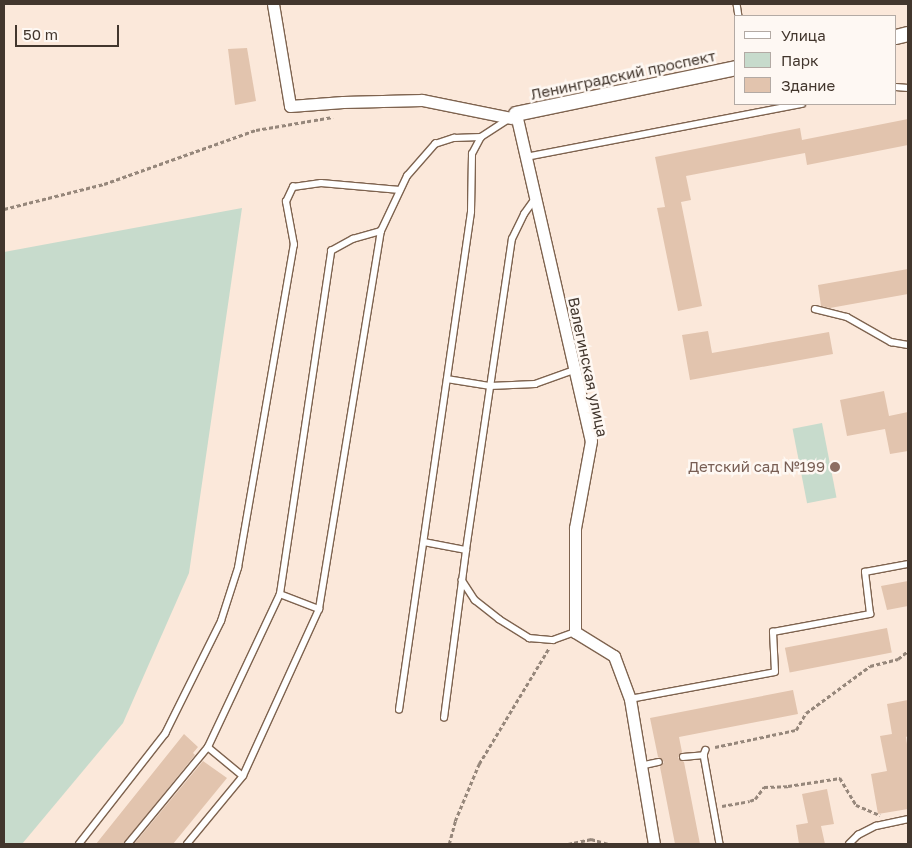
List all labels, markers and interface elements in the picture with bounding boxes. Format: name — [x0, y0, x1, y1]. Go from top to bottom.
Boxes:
scale bar — [18, 15, 121, 47]
legend — [734, 15, 897, 105]
text: 50 m — [23, 25, 58, 43]
text: Улица — [781, 26, 826, 44]
street label: Ленинградский проспект — [529, 47, 717, 103]
text: Парк — [781, 51, 819, 69]
text: Здание — [781, 76, 835, 94]
street label: Валегинская улица — [564, 295, 612, 439]
place label: Детский сад №199 — [688, 458, 825, 476]
marker: Детский сад №199 — [829, 461, 841, 473]

